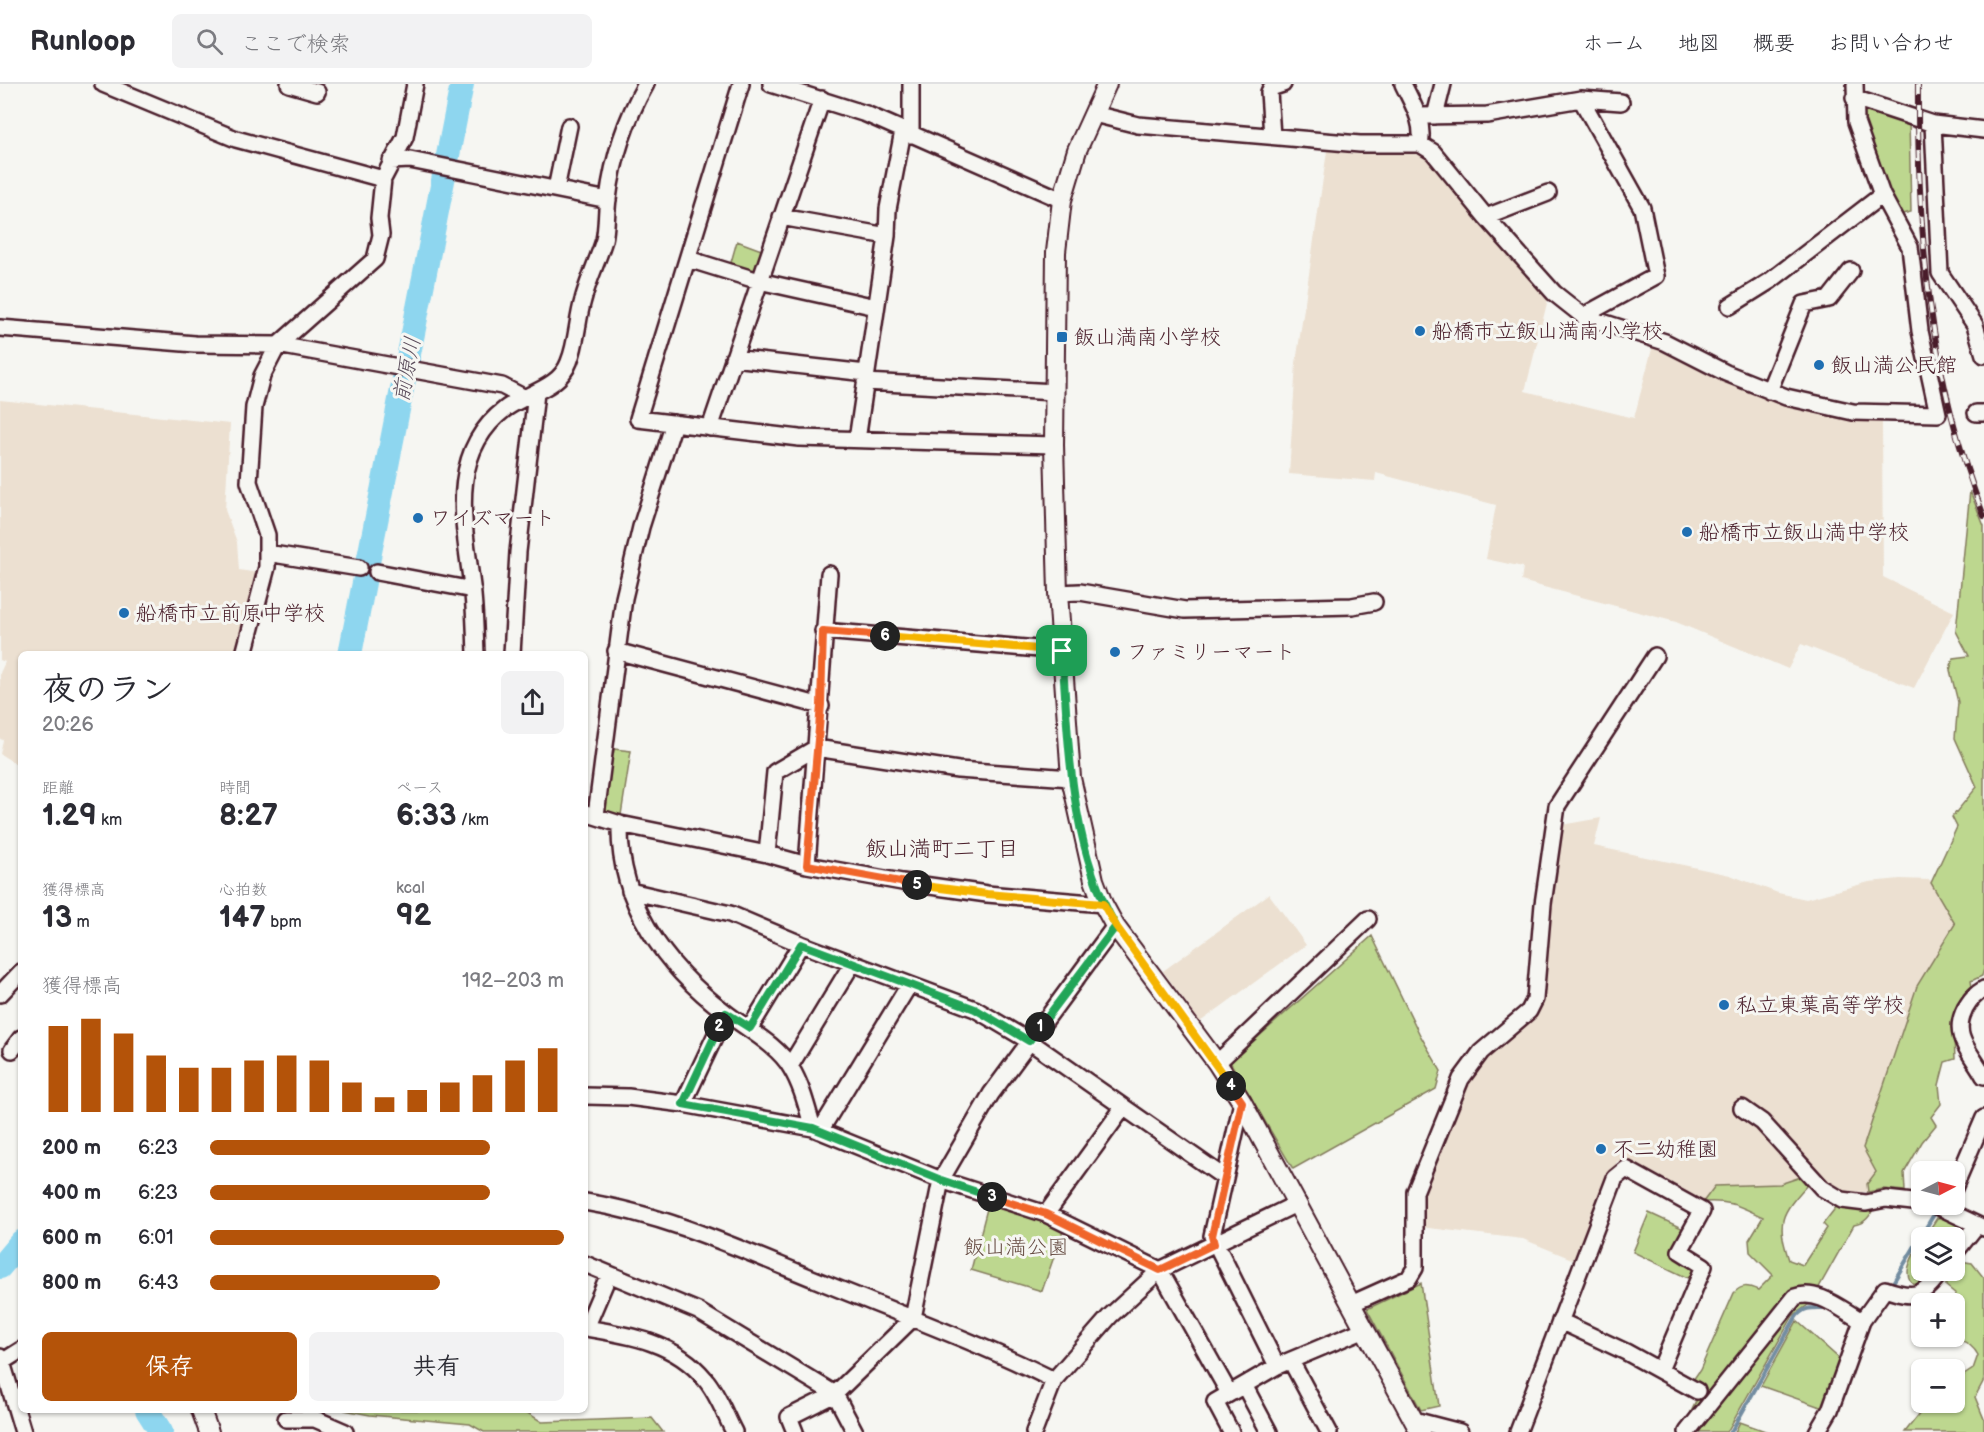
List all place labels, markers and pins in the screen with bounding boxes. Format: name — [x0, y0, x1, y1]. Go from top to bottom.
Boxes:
place label: 船橋市立飯山満南小学校 — [1432, 319, 1663, 344]
marker: 船橋市立飯山満南小学校 — [1413, 324, 1427, 338]
place label: 飯山満南小学校 — [1074, 325, 1221, 350]
marker: 飯山満南小学校 — [1055, 330, 1069, 344]
place label: 飯山満公民館 — [1831, 353, 1957, 378]
marker: 飯山満公民館 — [1812, 358, 1826, 372]
place label: ワイズマート — [430, 506, 555, 531]
marker: ワイズマート — [411, 511, 425, 525]
place label: 船橋市立飯山満中学校 — [1699, 520, 1909, 545]
marker: 船橋市立飯山満中学校 — [1680, 525, 1694, 539]
place label: 船橋市立前原中学校 — [136, 601, 325, 626]
marker: 船橋市立前原中学校 — [117, 606, 131, 620]
pin: 6 — [870, 621, 900, 651]
pin — [1036, 625, 1087, 676]
place label: ファミリーマート — [1127, 640, 1295, 665]
marker: ファミリーマート — [1108, 645, 1122, 659]
pin: 5 — [902, 870, 932, 900]
place label: 私立東葉高等学校 — [1736, 993, 1904, 1018]
marker: 私立東葉高等学校 — [1717, 998, 1731, 1012]
pin: 2 — [704, 1012, 734, 1042]
pin: 1 — [1025, 1012, 1055, 1042]
pin: 4 — [1216, 1071, 1246, 1101]
place label: 不二幼稚園 — [1613, 1137, 1718, 1162]
marker: 不二幼稚園 — [1594, 1142, 1608, 1156]
pin: 3 — [977, 1182, 1007, 1212]

